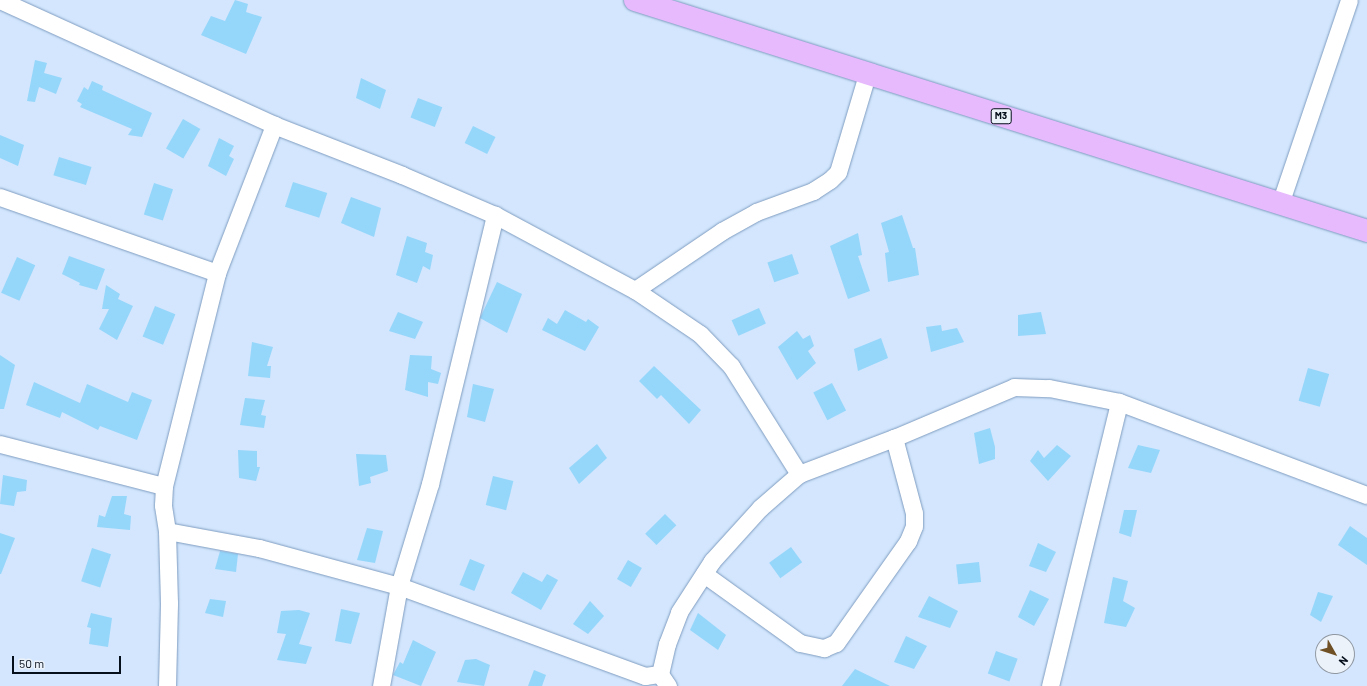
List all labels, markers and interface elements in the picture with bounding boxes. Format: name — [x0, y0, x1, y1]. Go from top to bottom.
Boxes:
road number: M3 — [990, 108, 1012, 124]
north arrow — [1315, 634, 1355, 674]
scale bar — [14, 648, 123, 674]
text: N — [1337, 654, 1351, 668]
text: 50 m — [19, 656, 44, 670]

